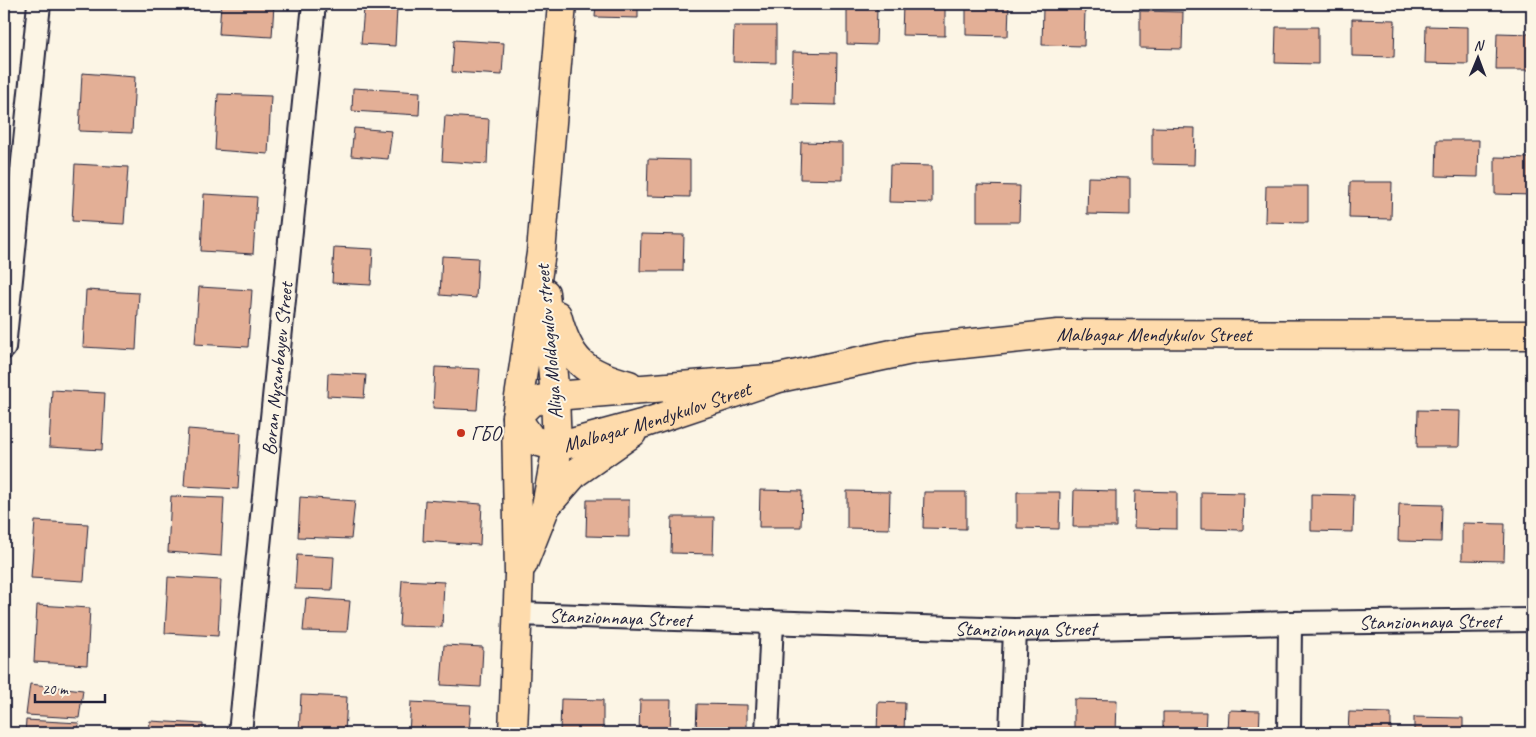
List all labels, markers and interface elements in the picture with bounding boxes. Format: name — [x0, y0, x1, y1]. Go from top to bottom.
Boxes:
north arrow — [1454, 32, 1504, 82]
text: N — [1474, 37, 1485, 54]
street label: Aliya Moldagulov street — [530, 261, 568, 420]
street label: Boran Nysanbayev Street — [256, 279, 298, 457]
street label: Malbagar Mendykulov Street — [1056, 321, 1254, 347]
street label: Malbagar Mendykulov Street — [560, 375, 756, 457]
place label: ГБО — [471, 421, 503, 446]
marker: ГБО — [455, 427, 467, 439]
street label: Stanzionnaya Street — [549, 603, 695, 632]
street label: Stanzionnaya Street — [1359, 608, 1504, 635]
street label: Stanzionnaya Street — [955, 615, 1100, 643]
scale bar — [35, 672, 105, 704]
text: 20 m — [42, 680, 69, 699]

